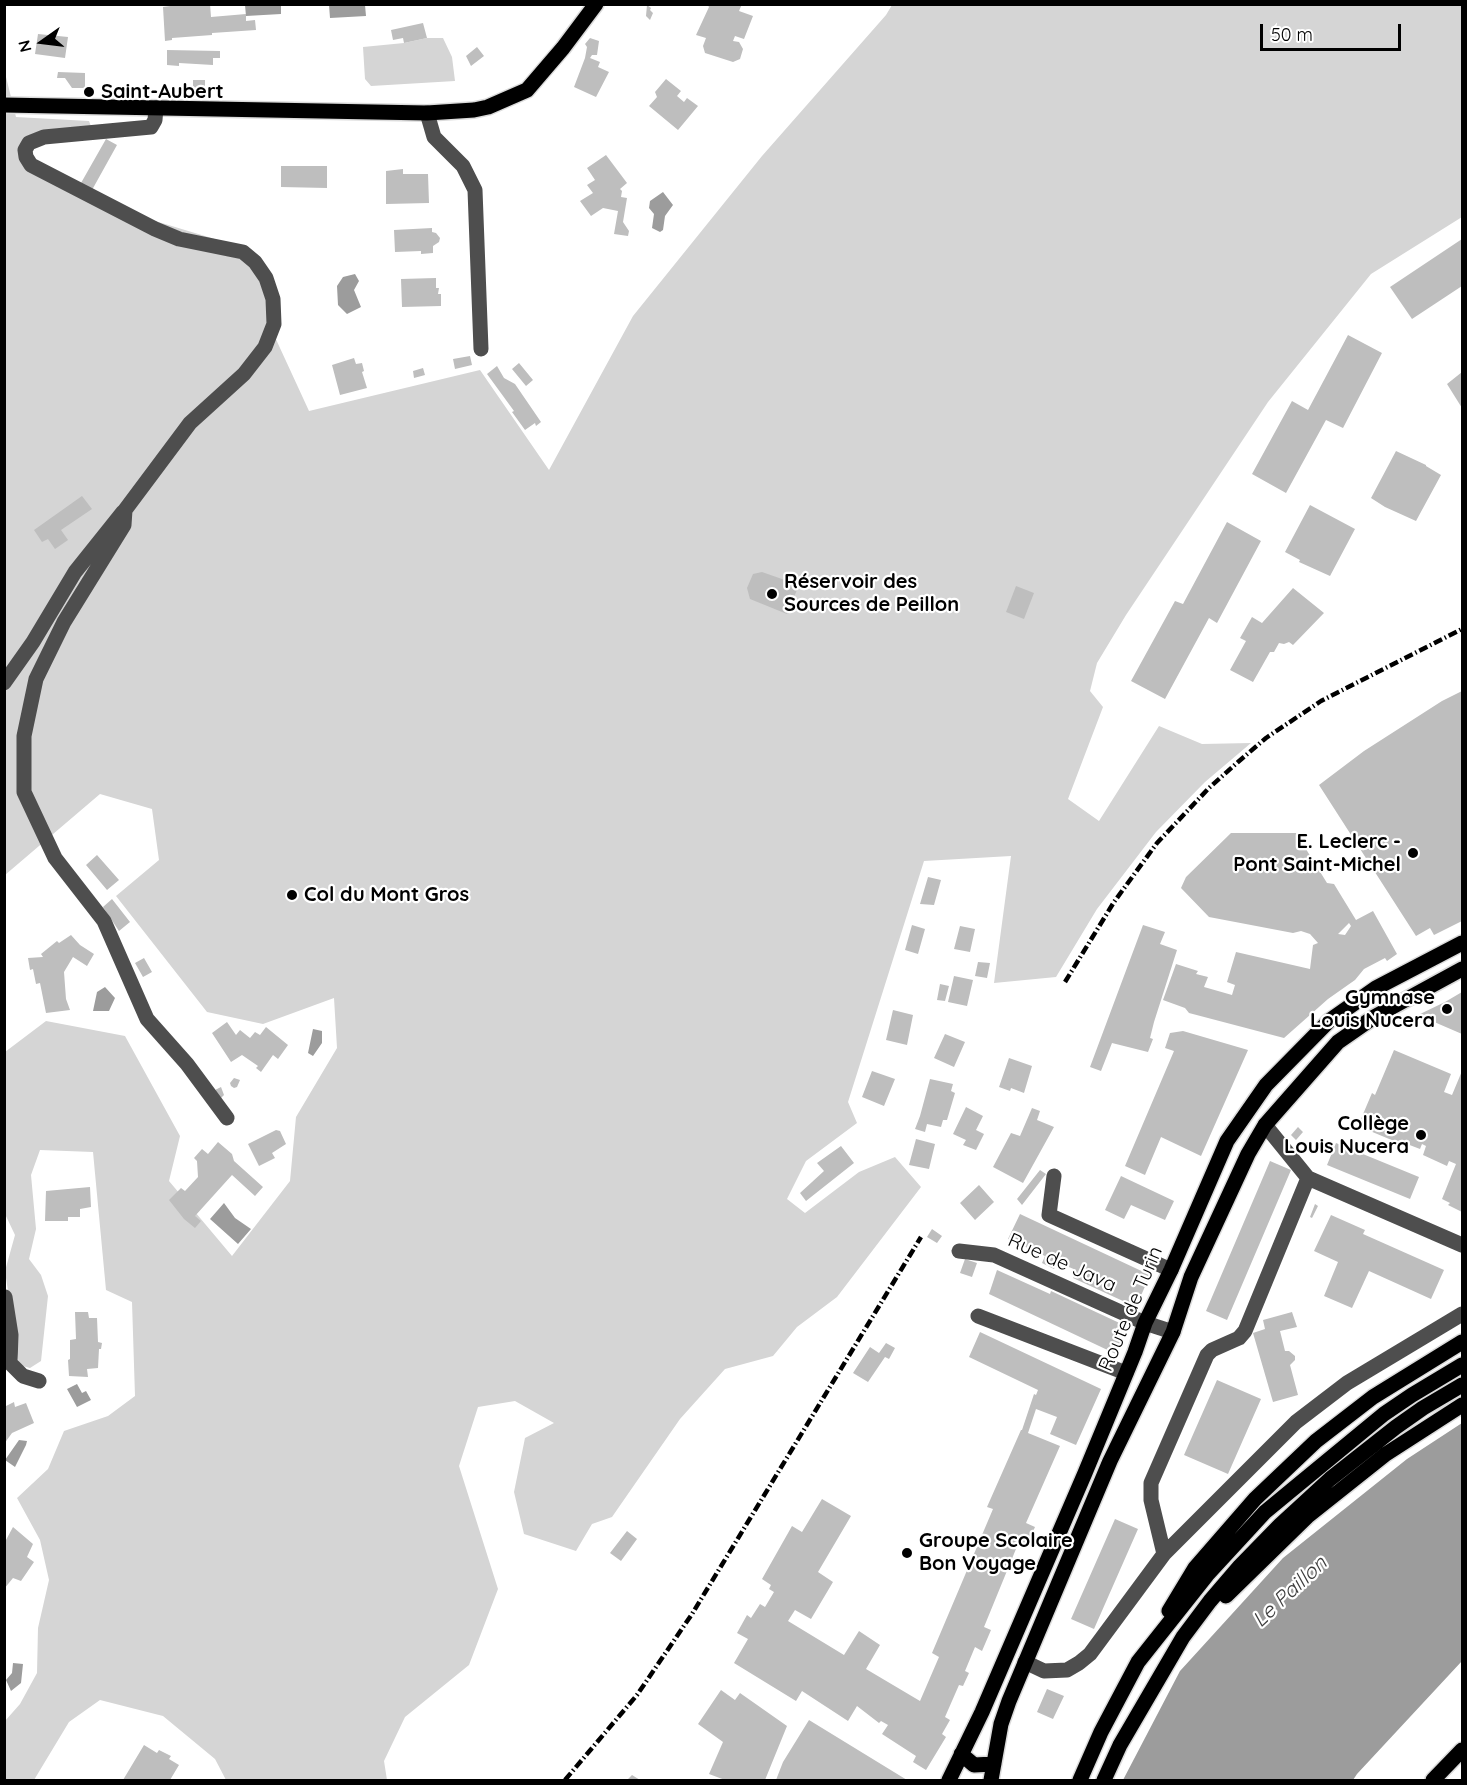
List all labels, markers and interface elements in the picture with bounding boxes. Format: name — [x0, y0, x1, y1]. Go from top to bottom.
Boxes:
north arrow — [12, 12, 72, 72]
scale bar — [1263, 12, 1404, 50]
text: 50 m — [1271, 23, 1313, 46]
text: N — [13, 38, 36, 54]
place label: Saint-Aubert — [101, 80, 224, 104]
marker: Saint-Aubert — [82, 85, 96, 99]
place label: Réservoir des Sources de Peillon — [784, 570, 959, 617]
marker: Réservoir des Sources de Peillon — [765, 587, 779, 601]
place label: E. Leclerc - Pont Saint-Michel — [1233, 830, 1401, 877]
marker: E. Leclerc - Pont Saint-Michel — [1406, 846, 1420, 860]
place label: Col du Mont Gros — [304, 883, 469, 907]
marker: Col du Mont Gros — [285, 888, 299, 902]
place label: Gymnase Louis Nucera — [1310, 986, 1435, 1033]
marker: Gymnase Louis Nucera — [1440, 1002, 1454, 1016]
place label: Collège Louis Nucera — [1284, 1112, 1409, 1159]
marker: Collège Louis Nucera — [1414, 1128, 1428, 1142]
street label: Rue de Java — [1004, 1228, 1120, 1298]
street label: Route de Turin — [1094, 1243, 1168, 1375]
place label: Groupe Scolaire Bon Voyage — [919, 1529, 1073, 1576]
marker: Groupe Scolaire Bon Voyage — [900, 1546, 914, 1560]
water label: Le Paillon — [1248, 1551, 1332, 1633]

